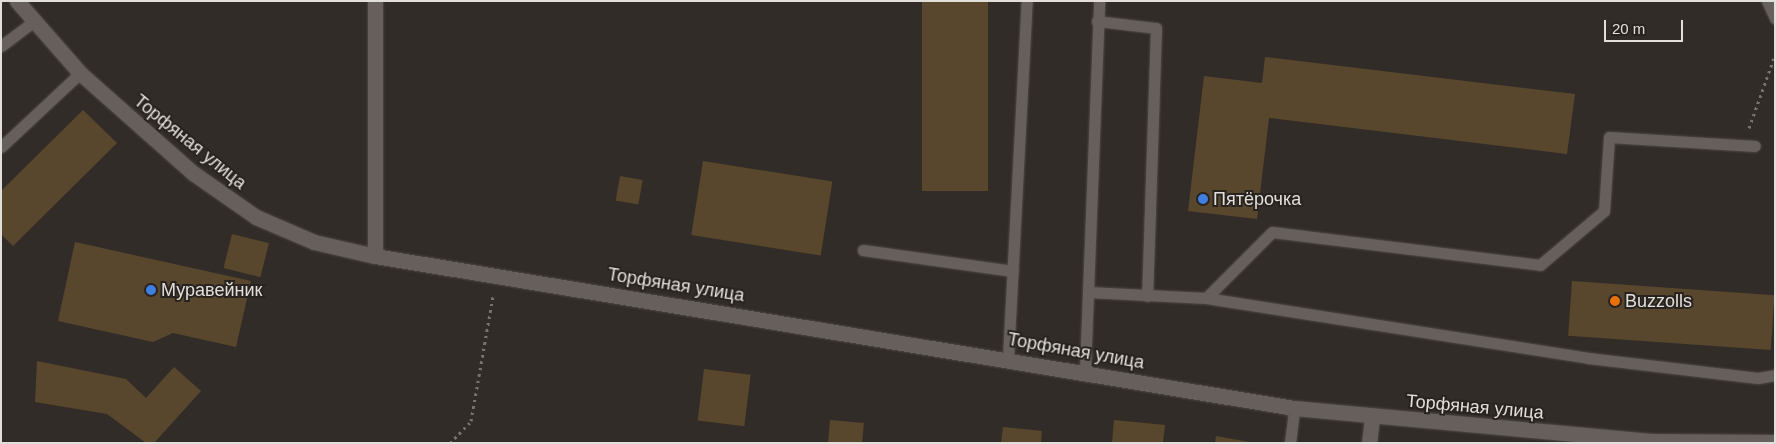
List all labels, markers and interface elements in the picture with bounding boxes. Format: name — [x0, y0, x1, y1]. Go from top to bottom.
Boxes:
scale bar — [1606, 10, 1685, 42]
text: 20 m — [1612, 20, 1645, 37]
street label: Торфяная улица — [130, 90, 250, 194]
place label: Пятёрочка — [1213, 188, 1301, 210]
marker: Пятёрочка — [1197, 193, 1209, 205]
street label: Торфяная улица — [606, 264, 746, 306]
place label: Муравейник — [161, 279, 262, 301]
marker: Муравейник — [145, 284, 157, 296]
place label: Buzzolls — [1625, 290, 1692, 312]
marker: Buzzolls — [1609, 295, 1621, 307]
street label: Торфяная улица — [1006, 328, 1146, 374]
street label: Торфяная улица — [1405, 390, 1545, 424]

